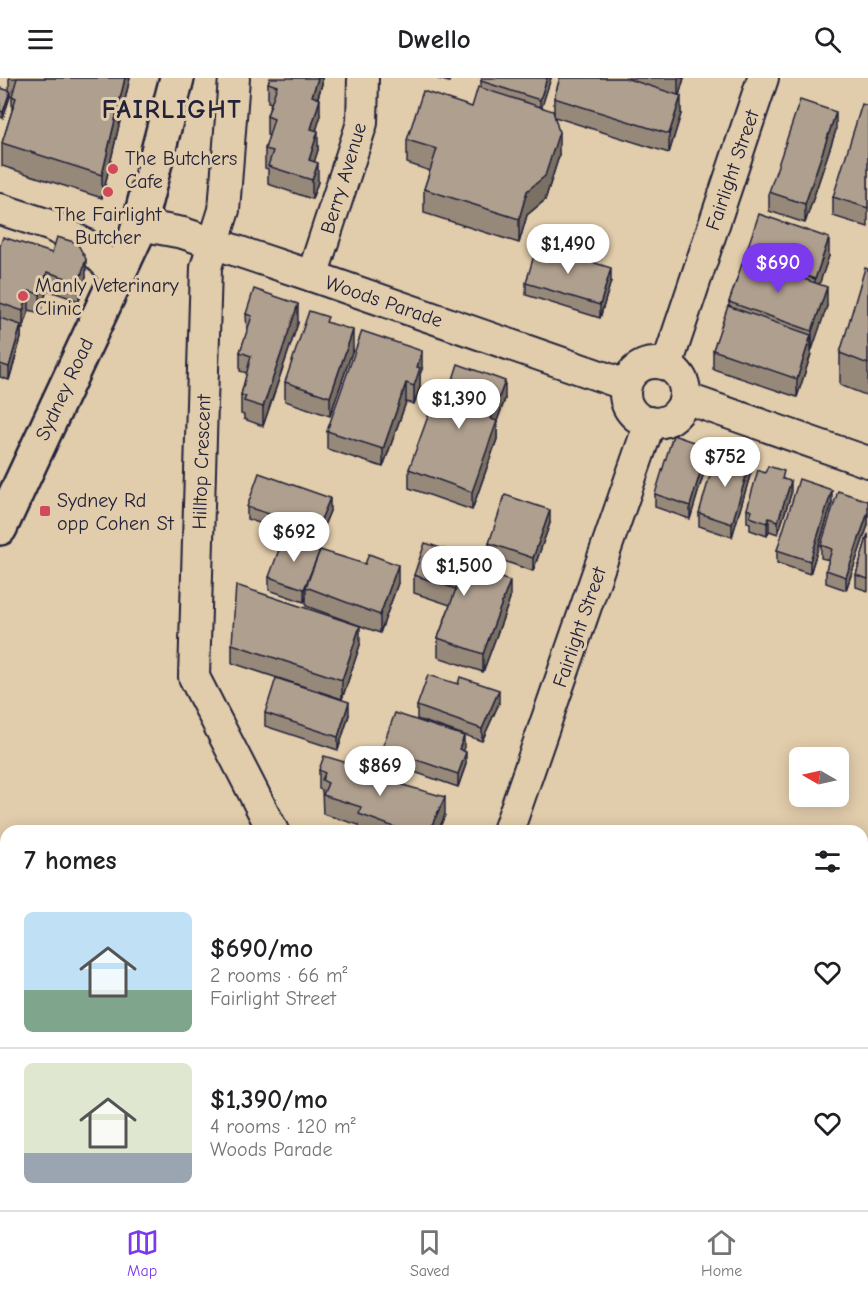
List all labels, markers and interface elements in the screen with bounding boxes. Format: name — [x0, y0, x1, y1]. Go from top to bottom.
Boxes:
icon: menu — [24, 23, 57, 56]
icon: search — [811, 23, 844, 56]
text: Dwello — [397, 24, 471, 55]
district label: FAIRLIGHT — [102, 95, 242, 125]
street label: Fairlight Street — [701, 106, 764, 233]
street label: Berry Avenue — [316, 120, 371, 236]
place label: The Butchers Cafe — [125, 147, 237, 193]
marker: The Butchers Cafe — [106, 162, 120, 176]
marker: The Fairlight Butcher — [101, 185, 115, 199]
place label: The Fairlight Butcher — [54, 203, 163, 249]
pin: $1,490 — [519, 224, 617, 275]
text: $1,490 — [541, 232, 596, 255]
pin: $690 — [742, 243, 814, 294]
text: $690 — [756, 251, 800, 274]
street label: Woods Parade — [322, 271, 445, 332]
place label: Manly Veterinary Clinic — [35, 274, 179, 320]
marker: Manly Veterinary Clinic — [16, 289, 30, 303]
street label: Sydney Road — [31, 334, 98, 444]
pin: $1,390 — [410, 379, 508, 430]
text: $1,390 — [431, 387, 487, 410]
street label: Hilltop Crescent — [188, 393, 215, 530]
pin: $752 — [689, 437, 761, 488]
text: $752 — [704, 445, 746, 468]
place label: Sydney Rd opp Cohen St — [57, 489, 175, 535]
marker: Sydney Rd opp Cohen St — [38, 504, 52, 518]
pin: $692 — [258, 512, 330, 563]
text: $692 — [273, 520, 315, 543]
pin: $1,500 — [415, 546, 513, 597]
text: $1,500 — [435, 554, 493, 577]
street label: Fairlight Street — [548, 563, 611, 690]
pin: $869 — [344, 746, 416, 797]
north arrow — [789, 747, 849, 807]
map controls — [789, 747, 849, 807]
text: $869 — [358, 754, 402, 777]
icon: filters — [811, 845, 844, 878]
text: 7 homes — [24, 846, 117, 876]
text: $690/mo — [210, 934, 313, 964]
icon: home — [72, 936, 144, 1008]
icon: heart — [811, 956, 844, 989]
text: 2 rooms · 66 m² — [210, 964, 348, 987]
text: Fairlight Street — [210, 987, 336, 1010]
text: $1,390/mo — [210, 1085, 328, 1115]
icon: home — [72, 1087, 144, 1159]
icon: heart — [811, 1107, 844, 1140]
text: 4 rooms · 120 m² — [210, 1115, 356, 1138]
text: Woods Parade — [210, 1138, 332, 1161]
tab: Map — [126, 1226, 159, 1280]
tab: Saved — [410, 1226, 450, 1280]
tab: Home — [701, 1226, 742, 1280]

